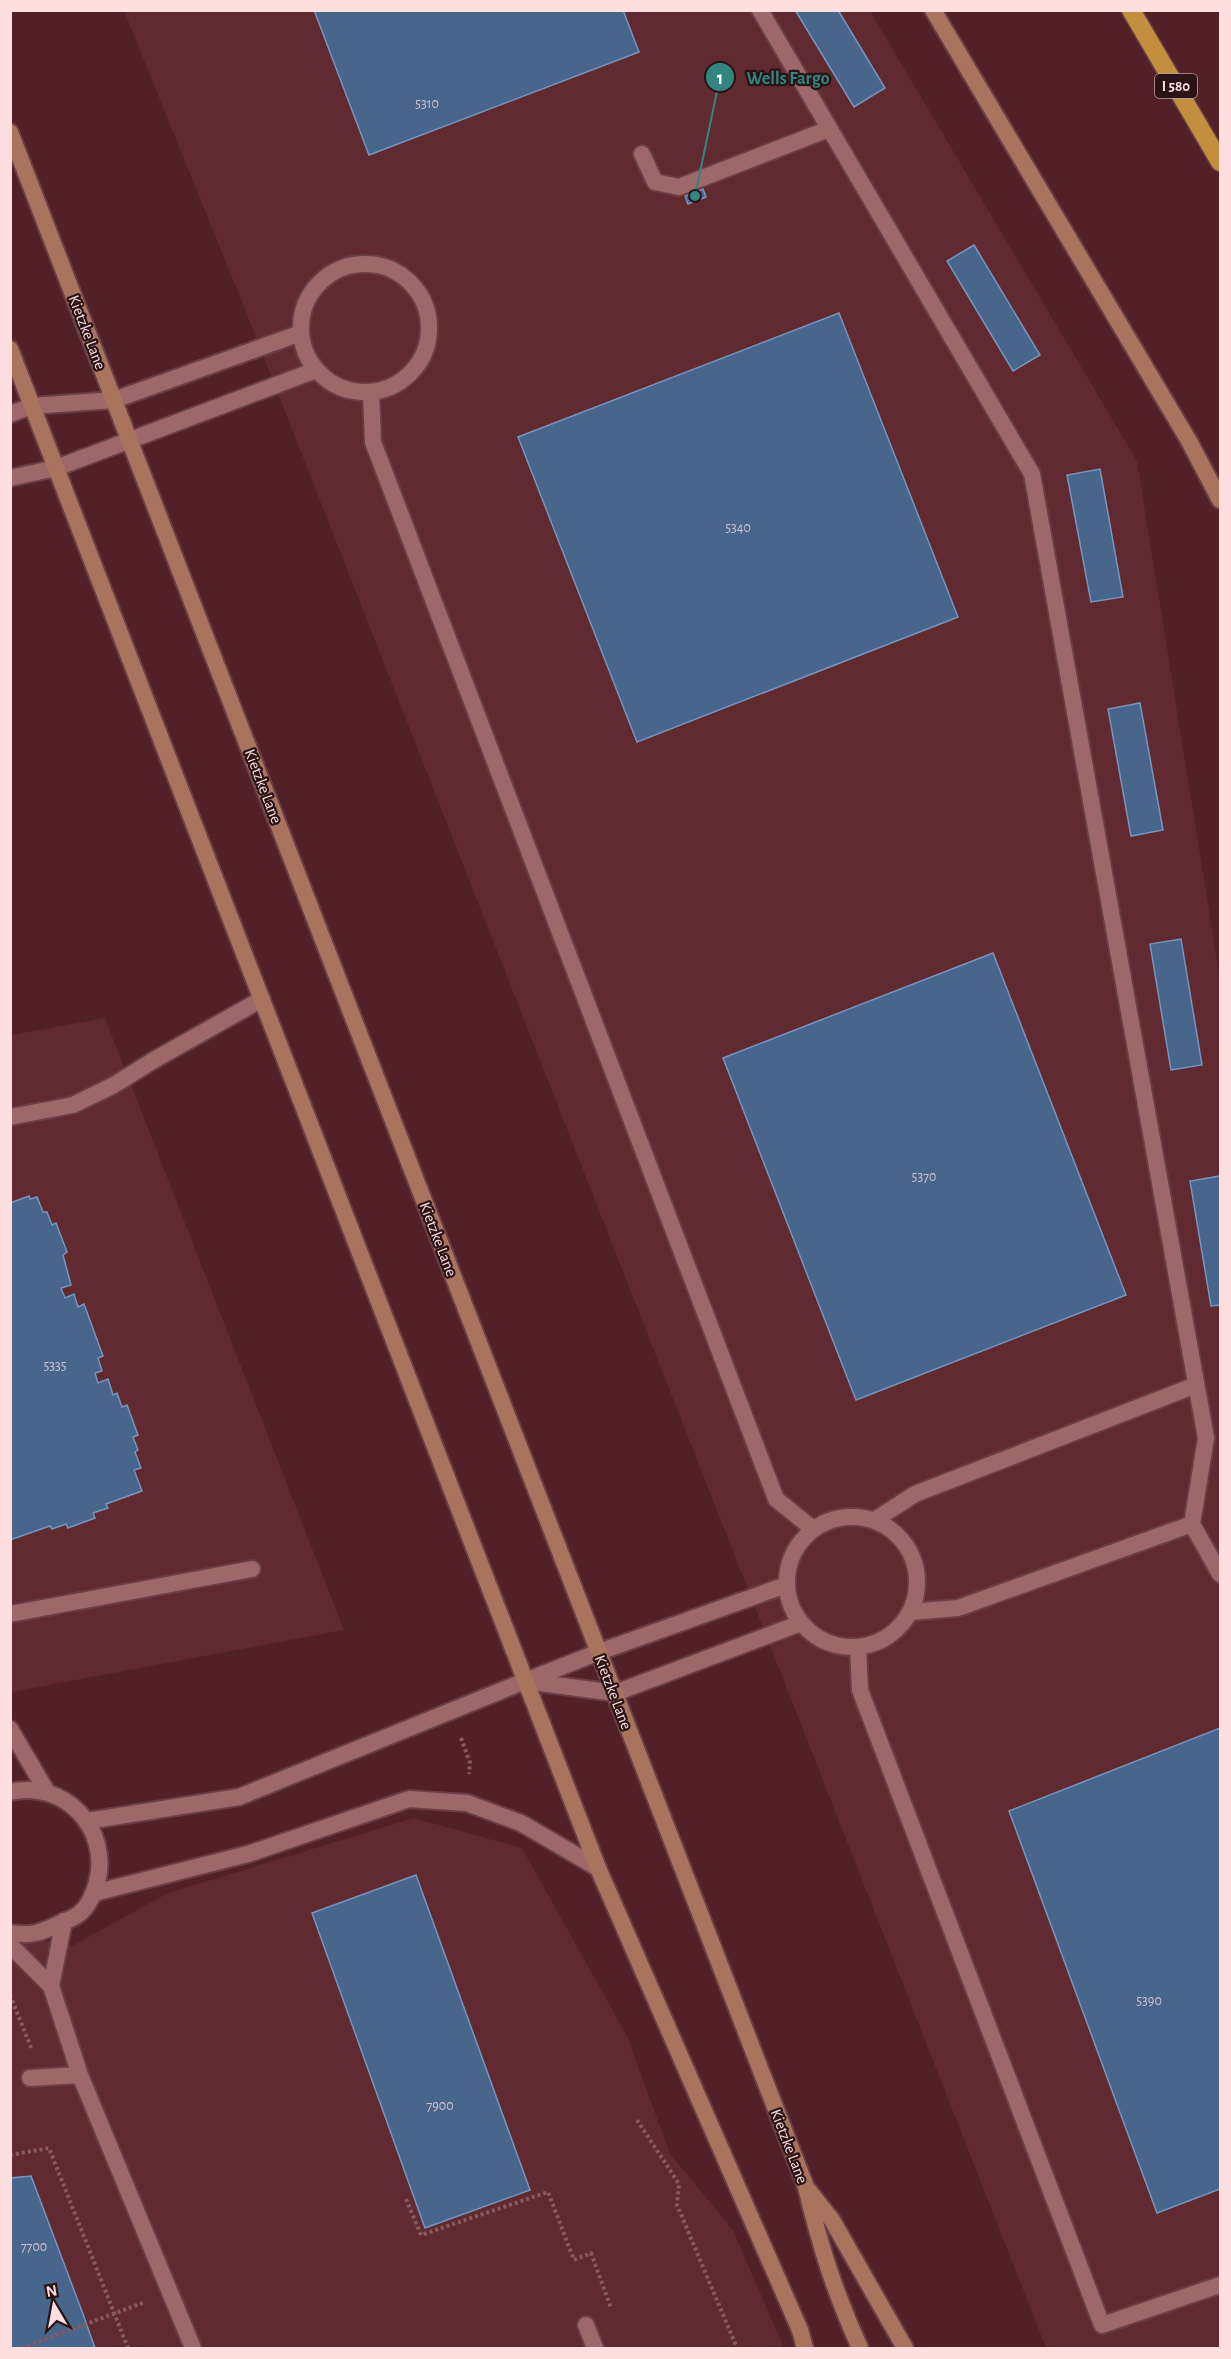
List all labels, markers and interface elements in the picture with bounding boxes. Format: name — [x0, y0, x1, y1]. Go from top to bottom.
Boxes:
callout: Wells Fargo — [705, 59, 842, 95]
text: 1 — [717, 70, 723, 88]
text: Wells Fargo — [746, 70, 830, 88]
road number: I 580 — [1155, 74, 1197, 98]
house number: 5310 — [415, 97, 439, 111]
street label: Kietzke Lane — [66, 293, 109, 372]
house number: 5340 — [725, 521, 751, 535]
street label: Kietzke Lane — [242, 747, 285, 826]
house number: 5370 — [912, 1170, 936, 1184]
street label: Kietzke Lane — [417, 1200, 460, 1279]
house number: 5335 — [43, 1359, 67, 1373]
street label: Kietzke Lane — [592, 1653, 635, 1732]
house number: 5390 — [1136, 1994, 1162, 2008]
house number: 7900 — [426, 2099, 454, 2113]
street label: Kietzke Lane — [768, 2107, 811, 2186]
house number: 7700 — [21, 2240, 47, 2254]
north arrow — [24, 2275, 84, 2335]
text: N — [45, 2282, 58, 2300]

